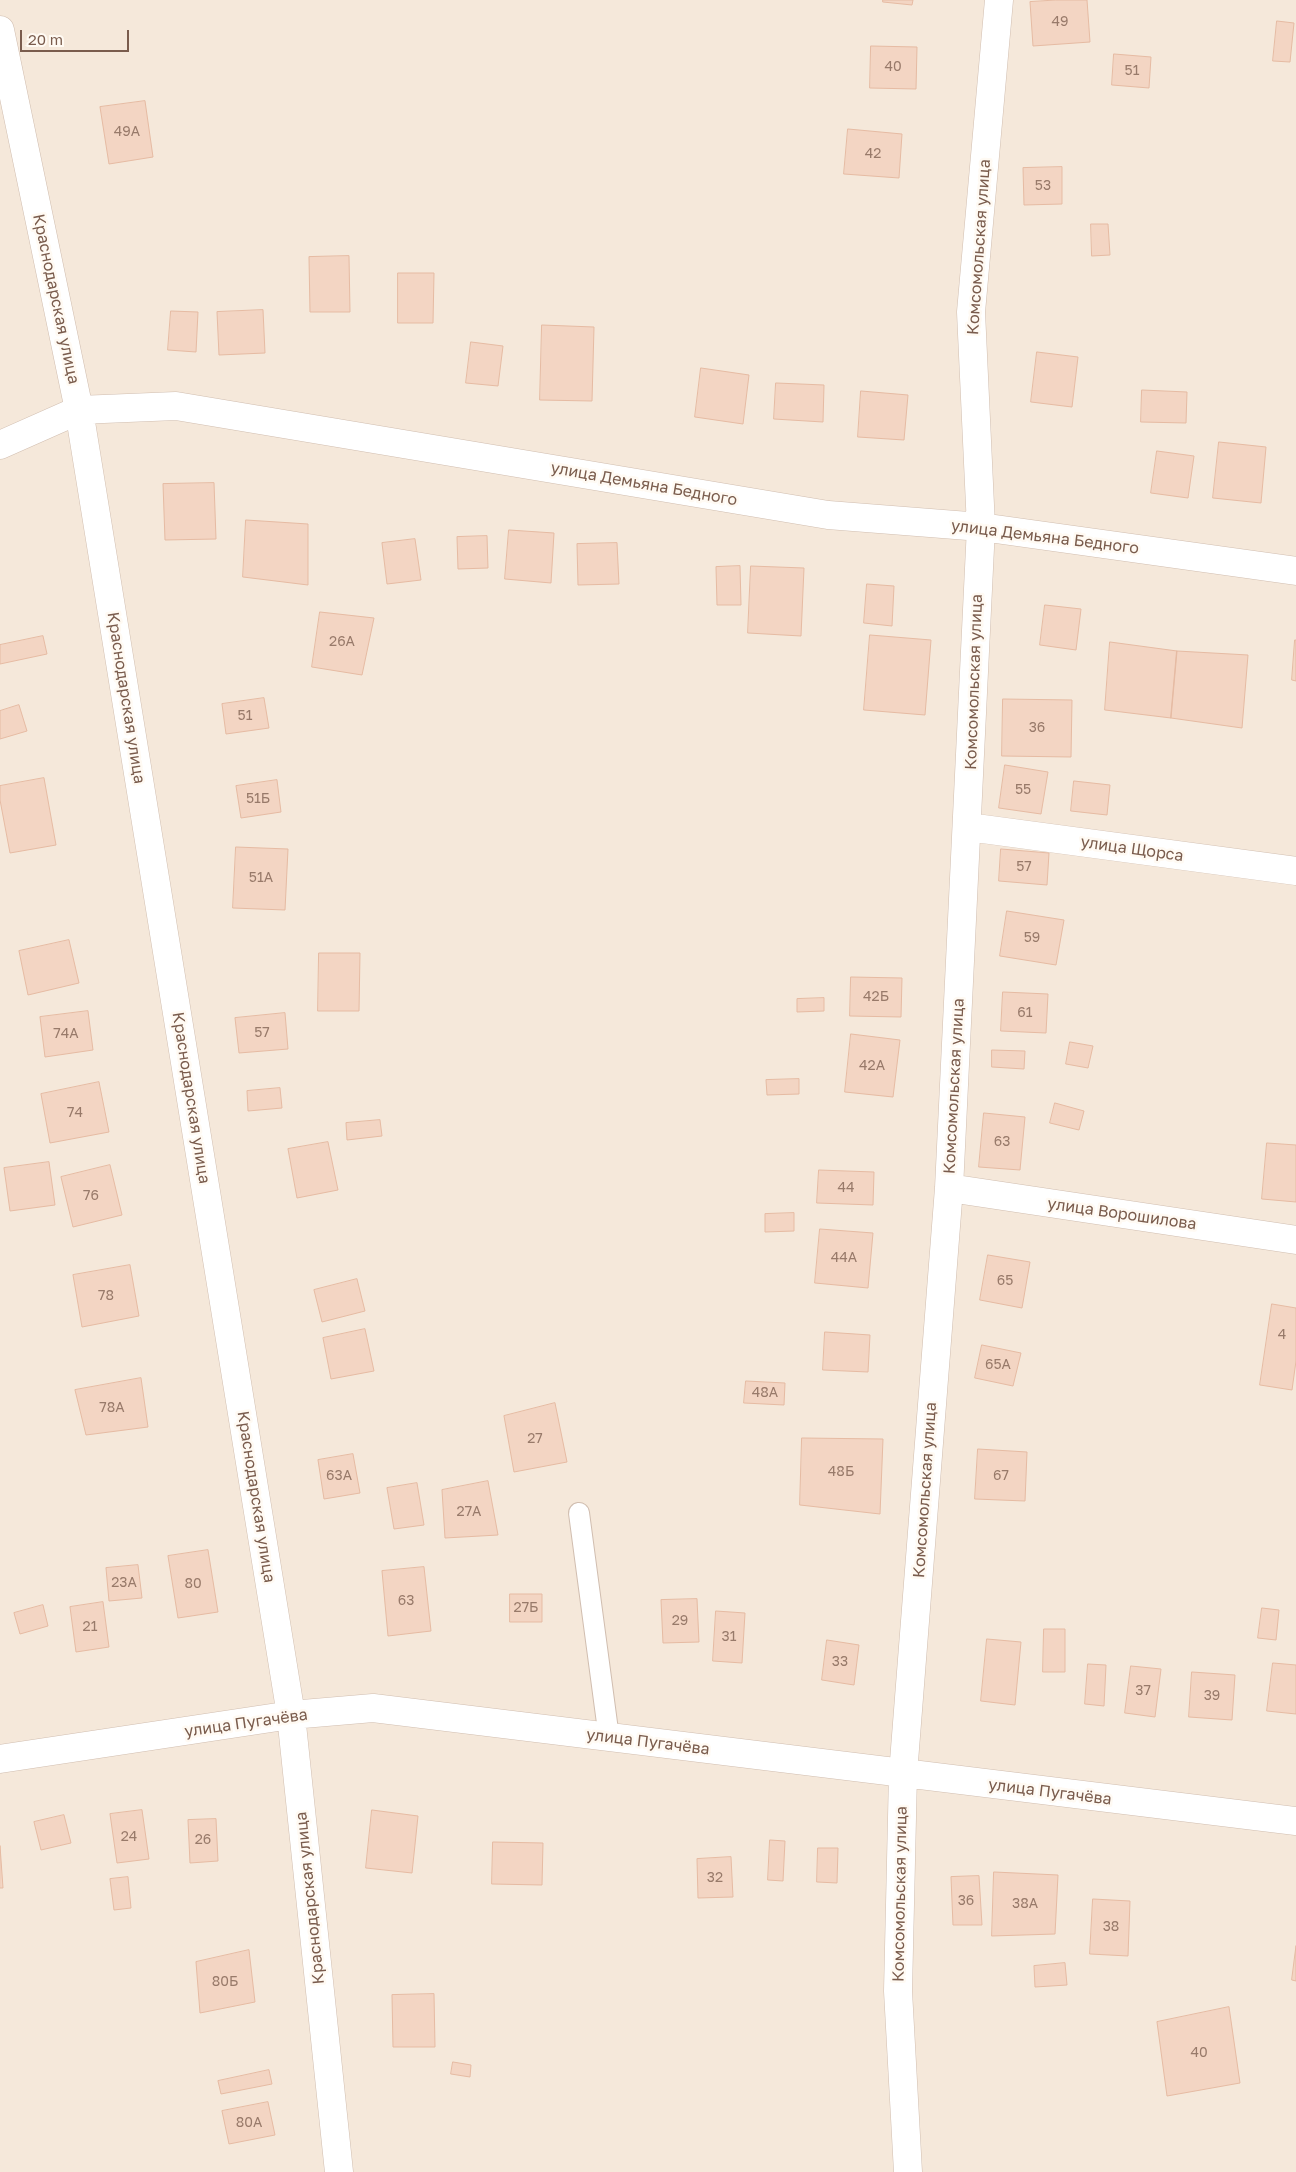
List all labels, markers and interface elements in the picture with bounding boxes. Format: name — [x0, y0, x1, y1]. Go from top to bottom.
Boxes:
house number: 49 — [1051, 14, 1069, 30]
scale bar — [22, 20, 131, 52]
text: 20 m — [28, 30, 63, 48]
house number: 40 — [884, 59, 902, 75]
house number: 51 — [1125, 63, 1139, 79]
house number: 49А — [114, 124, 140, 140]
house number: 42 — [865, 146, 881, 162]
street label: Комсомольская улица — [963, 159, 995, 335]
house number: 53 — [1035, 178, 1051, 194]
street label: Краснодарская улица — [29, 212, 83, 386]
street label: улица Демьяна Бедного — [549, 458, 739, 510]
street label: улица Демьяна Бедного — [950, 516, 1140, 558]
street label: Комсомольская улица — [961, 594, 987, 770]
street label: Краснодарская улица — [103, 611, 149, 785]
house number: 26А — [329, 634, 355, 650]
house number: 51 — [238, 708, 252, 724]
house number: 36 — [1029, 720, 1045, 736]
house number: 55 — [1015, 782, 1031, 798]
house number: 51Б — [246, 791, 270, 807]
street label: улица Щорса — [1079, 832, 1185, 866]
house number: 57 — [1016, 859, 1032, 875]
house number: 51А — [249, 870, 273, 886]
house number: 59 — [1024, 930, 1040, 946]
house number: 42Б — [863, 989, 889, 1005]
street label: Комсомольская улица — [940, 998, 968, 1174]
house number: 61 — [1017, 1005, 1033, 1021]
street label: Краснодарская улица — [168, 1011, 214, 1185]
house number: 57 — [254, 1025, 270, 1041]
house number: 74А — [53, 1026, 79, 1042]
house number: 42А — [859, 1058, 885, 1074]
house number: 74 — [67, 1105, 83, 1121]
house number: 63 — [994, 1134, 1010, 1150]
house number: 44 — [837, 1180, 855, 1196]
house number: 76 — [83, 1188, 99, 1204]
street label: улица Ворошилова — [1046, 1194, 1198, 1234]
house number: 44А — [831, 1250, 857, 1266]
house number: 65 — [997, 1273, 1013, 1289]
house number: 78 — [98, 1288, 114, 1304]
house number: 4 — [1278, 1327, 1286, 1343]
house number: 65А — [985, 1357, 1011, 1373]
house number: 48А — [752, 1385, 778, 1401]
house number: 78А — [99, 1400, 125, 1416]
street label: Комсомольская улица — [909, 1402, 941, 1578]
street label: Краснодарская улица — [233, 1410, 279, 1584]
house number: 27 — [527, 1431, 543, 1447]
house number: 48Б — [828, 1464, 854, 1480]
house number: 63А — [326, 1468, 352, 1484]
house number: 67 — [993, 1468, 1009, 1484]
house number: 27А — [457, 1504, 481, 1520]
house number: 23А — [111, 1575, 137, 1591]
house number: 80 — [184, 1576, 202, 1592]
house number: 63 — [398, 1593, 414, 1609]
house number: 27Б — [514, 1600, 538, 1616]
house number: 29 — [672, 1613, 688, 1629]
house number: 21 — [83, 1619, 97, 1635]
house number: 31 — [722, 1629, 736, 1645]
house number: 33 — [832, 1654, 848, 1670]
house number: 37 — [1135, 1683, 1151, 1699]
house number: 39 — [1204, 1688, 1220, 1704]
street label: улица Пугачёва — [183, 1705, 309, 1741]
street label: улица Пугачёва — [585, 1725, 711, 1759]
street label: улица Пугачёва — [987, 1775, 1113, 1809]
street label: Комсомольская улица — [889, 1806, 911, 1982]
street label: Краснодарская улица — [291, 1811, 329, 1985]
house number: 24 — [121, 1829, 137, 1845]
house number: 26 — [195, 1832, 211, 1848]
house number: 32 — [707, 1870, 723, 1886]
house number: 36 — [958, 1893, 974, 1909]
house number: 38А — [1012, 1896, 1038, 1912]
house number: 38 — [1103, 1919, 1119, 1935]
house number: 80Б — [212, 1974, 238, 1990]
house number: 40 — [1190, 2045, 1208, 2061]
house number: 80А — [236, 2115, 262, 2131]

